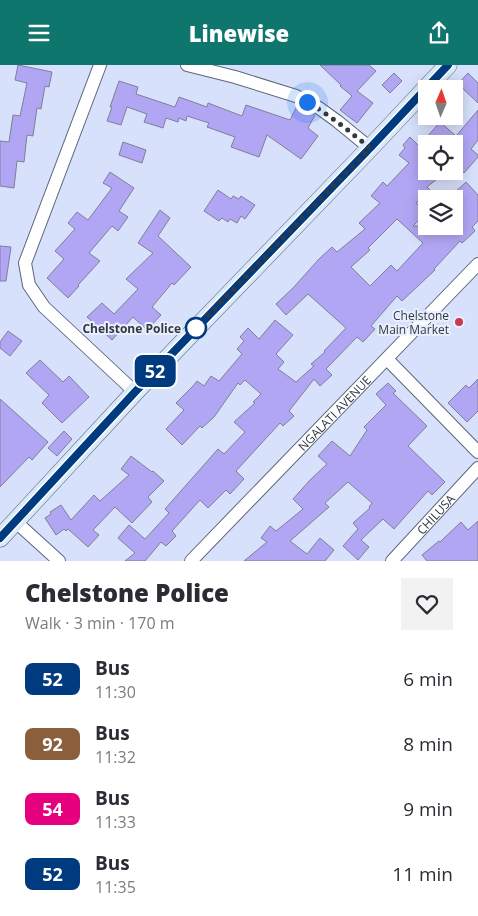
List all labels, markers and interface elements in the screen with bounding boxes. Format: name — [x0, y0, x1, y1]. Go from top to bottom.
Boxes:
text: Linewise — [189, 18, 289, 48]
icon: menu — [25, 19, 53, 47]
icon: share — [425, 19, 453, 47]
north arrow — [418, 80, 462, 125]
map controls — [418, 80, 463, 235]
your location — [295, 90, 320, 115]
button: locate — [418, 135, 463, 180]
button: layers — [418, 190, 463, 235]
place label: Chelstone Main Market — [378, 307, 449, 338]
marker: Chelstone Main Market — [453, 316, 465, 328]
marker: Chelstone Police — [185, 317, 207, 339]
place label: Chelstone Police — [82, 320, 181, 337]
line badge: 52 — [132, 355, 178, 387]
text: 52 — [145, 359, 165, 383]
street label: NGALATI AVENUE — [294, 372, 374, 454]
street label: CHILUSA — [413, 490, 459, 538]
text: Chelstone Police — [25, 576, 229, 609]
button: heart — [401, 578, 453, 630]
text: Walk · 3 min · 170 m — [25, 612, 175, 634]
text: Bus — [95, 655, 130, 681]
text: 6 min — [403, 666, 453, 692]
text: 52 — [42, 667, 63, 691]
text: 11:30 — [95, 681, 136, 703]
text: Bus — [95, 720, 130, 746]
text: 8 min — [403, 731, 453, 757]
text: 92 — [42, 732, 63, 756]
text: 11:32 — [95, 746, 136, 768]
text: Bus — [95, 785, 130, 811]
text: 9 min — [403, 796, 453, 822]
text: 54 — [42, 797, 63, 821]
text: 11:33 — [95, 811, 136, 833]
text: Bus — [95, 850, 130, 876]
text: 11 min — [392, 861, 453, 887]
text: 52 — [42, 862, 63, 886]
text: 11:35 — [95, 876, 136, 898]

